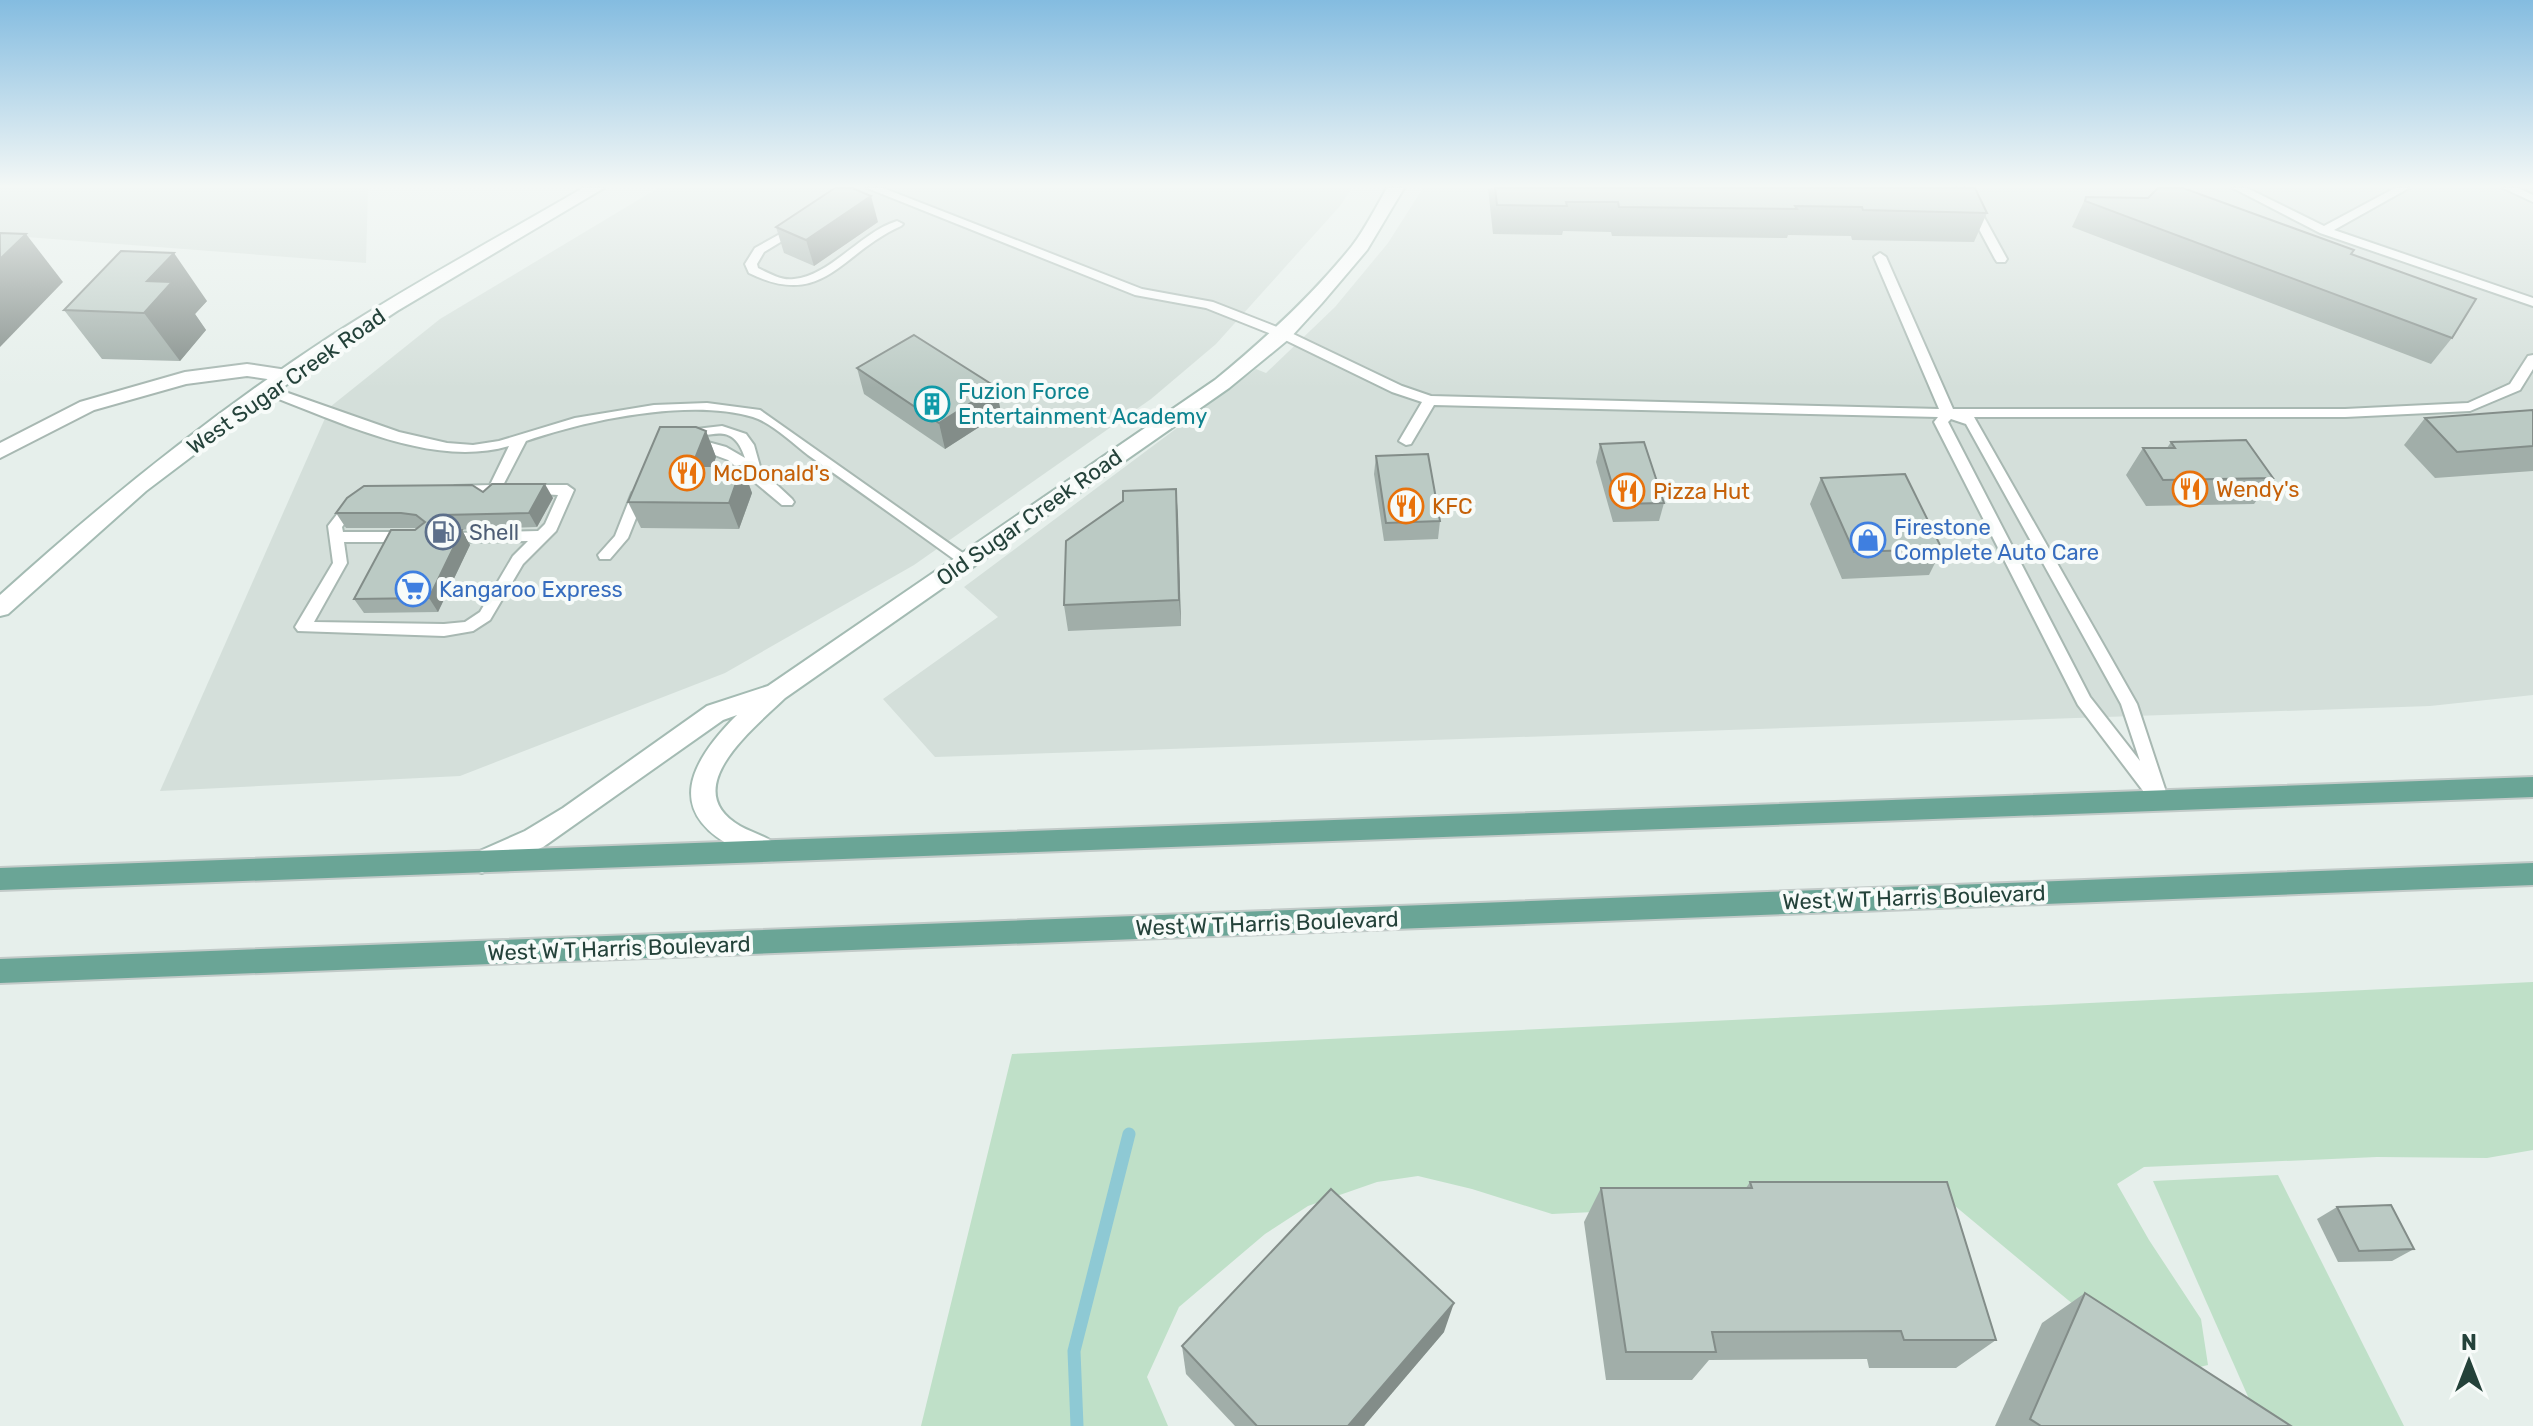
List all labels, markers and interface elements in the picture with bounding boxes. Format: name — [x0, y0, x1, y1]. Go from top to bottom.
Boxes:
street label: West Sugar Creek Road — [182, 303, 391, 460]
place label: Fuzion Force Entertainment Academy — [958, 378, 1207, 430]
building icon: Fuzion Force Entertainment Academy — [913, 385, 951, 423]
street label: Old Sugar Creek Road — [931, 443, 1127, 592]
restaurant icon: McDonald's — [668, 454, 706, 492]
place label: McDonald's — [713, 460, 830, 487]
restaurant icon: Wendy's — [2171, 470, 2209, 508]
restaurant icon: Pizza Hut — [1608, 472, 1646, 510]
place label: Wendy's — [2216, 476, 2300, 503]
place label: Pizza Hut — [1653, 478, 1750, 505]
restaurant icon: KFC — [1387, 487, 1425, 525]
place label: KFC — [1432, 493, 1473, 520]
fuel station icon: Shell — [424, 513, 462, 551]
place label: Firestone Complete Auto Care — [1894, 514, 2099, 566]
place label: Shell — [469, 519, 519, 546]
shop icon: Firestone Complete Auto Care — [1849, 521, 1887, 559]
supermarket icon: Kangaroo Express — [394, 570, 432, 608]
place label: Kangaroo Express — [439, 576, 623, 603]
street label: West W T Harris Boulevard — [1782, 879, 2046, 916]
street label: West W T Harris Boulevard — [1135, 905, 1399, 942]
street label: West W T Harris Boulevard — [487, 930, 751, 967]
north arrow — [2429, 1322, 2509, 1402]
text: N — [2461, 1329, 2477, 1356]

